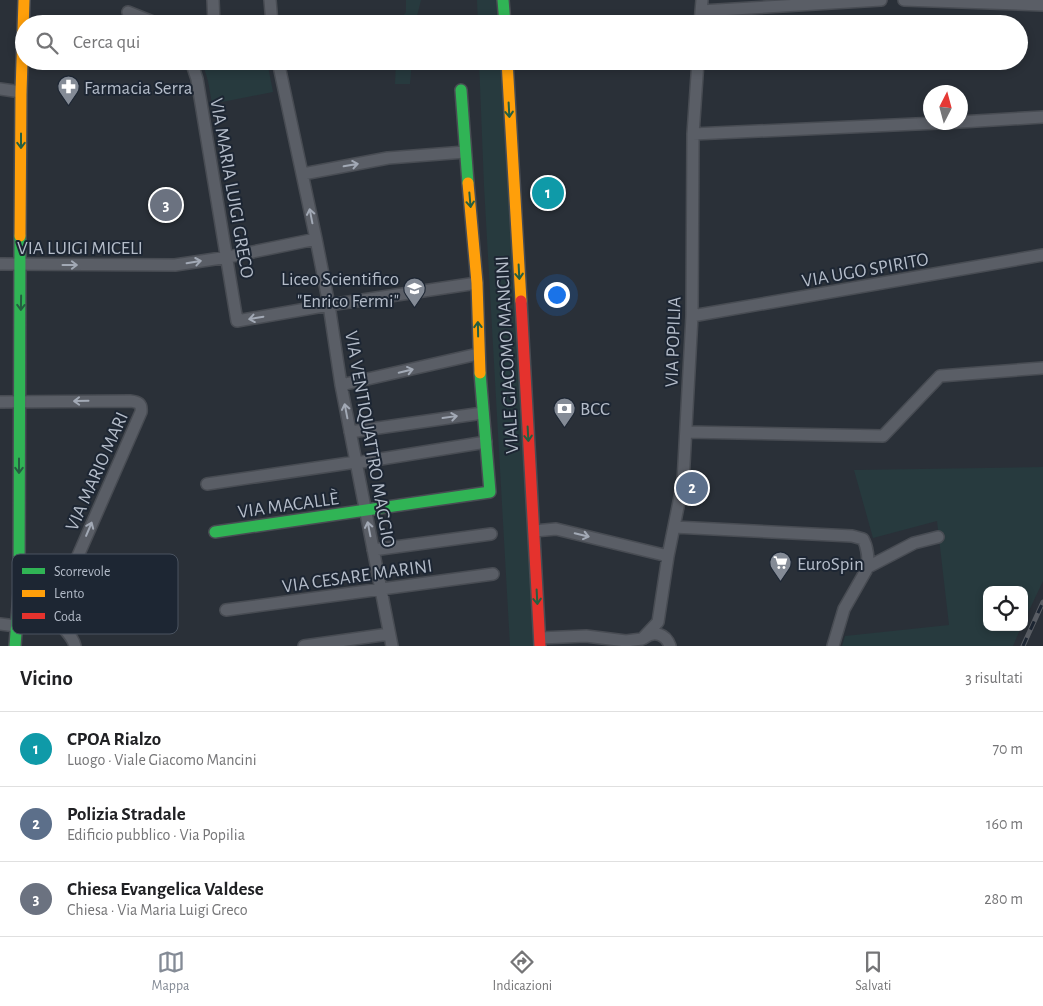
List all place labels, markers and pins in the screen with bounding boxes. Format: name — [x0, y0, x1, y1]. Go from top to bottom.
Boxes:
pharmacy icon: Farmacia Serra — [56, 75, 80, 106]
place label: Farmacia Serra — [84, 79, 193, 98]
pin: 1 — [532, 174, 564, 212]
pin: 3 — [150, 186, 182, 224]
place label: Liceo Scientifico "Enrico Fermi" — [281, 270, 399, 311]
school or university icon: Liceo Scientifico "Enrico Fermi" — [403, 277, 427, 308]
bank icon: BCC — [552, 396, 576, 427]
place label: BCC — [580, 400, 610, 419]
pin: 2 — [676, 469, 708, 507]
supermarket icon: EuroSpin — [769, 551, 793, 582]
place label: EuroSpin — [797, 555, 864, 574]

